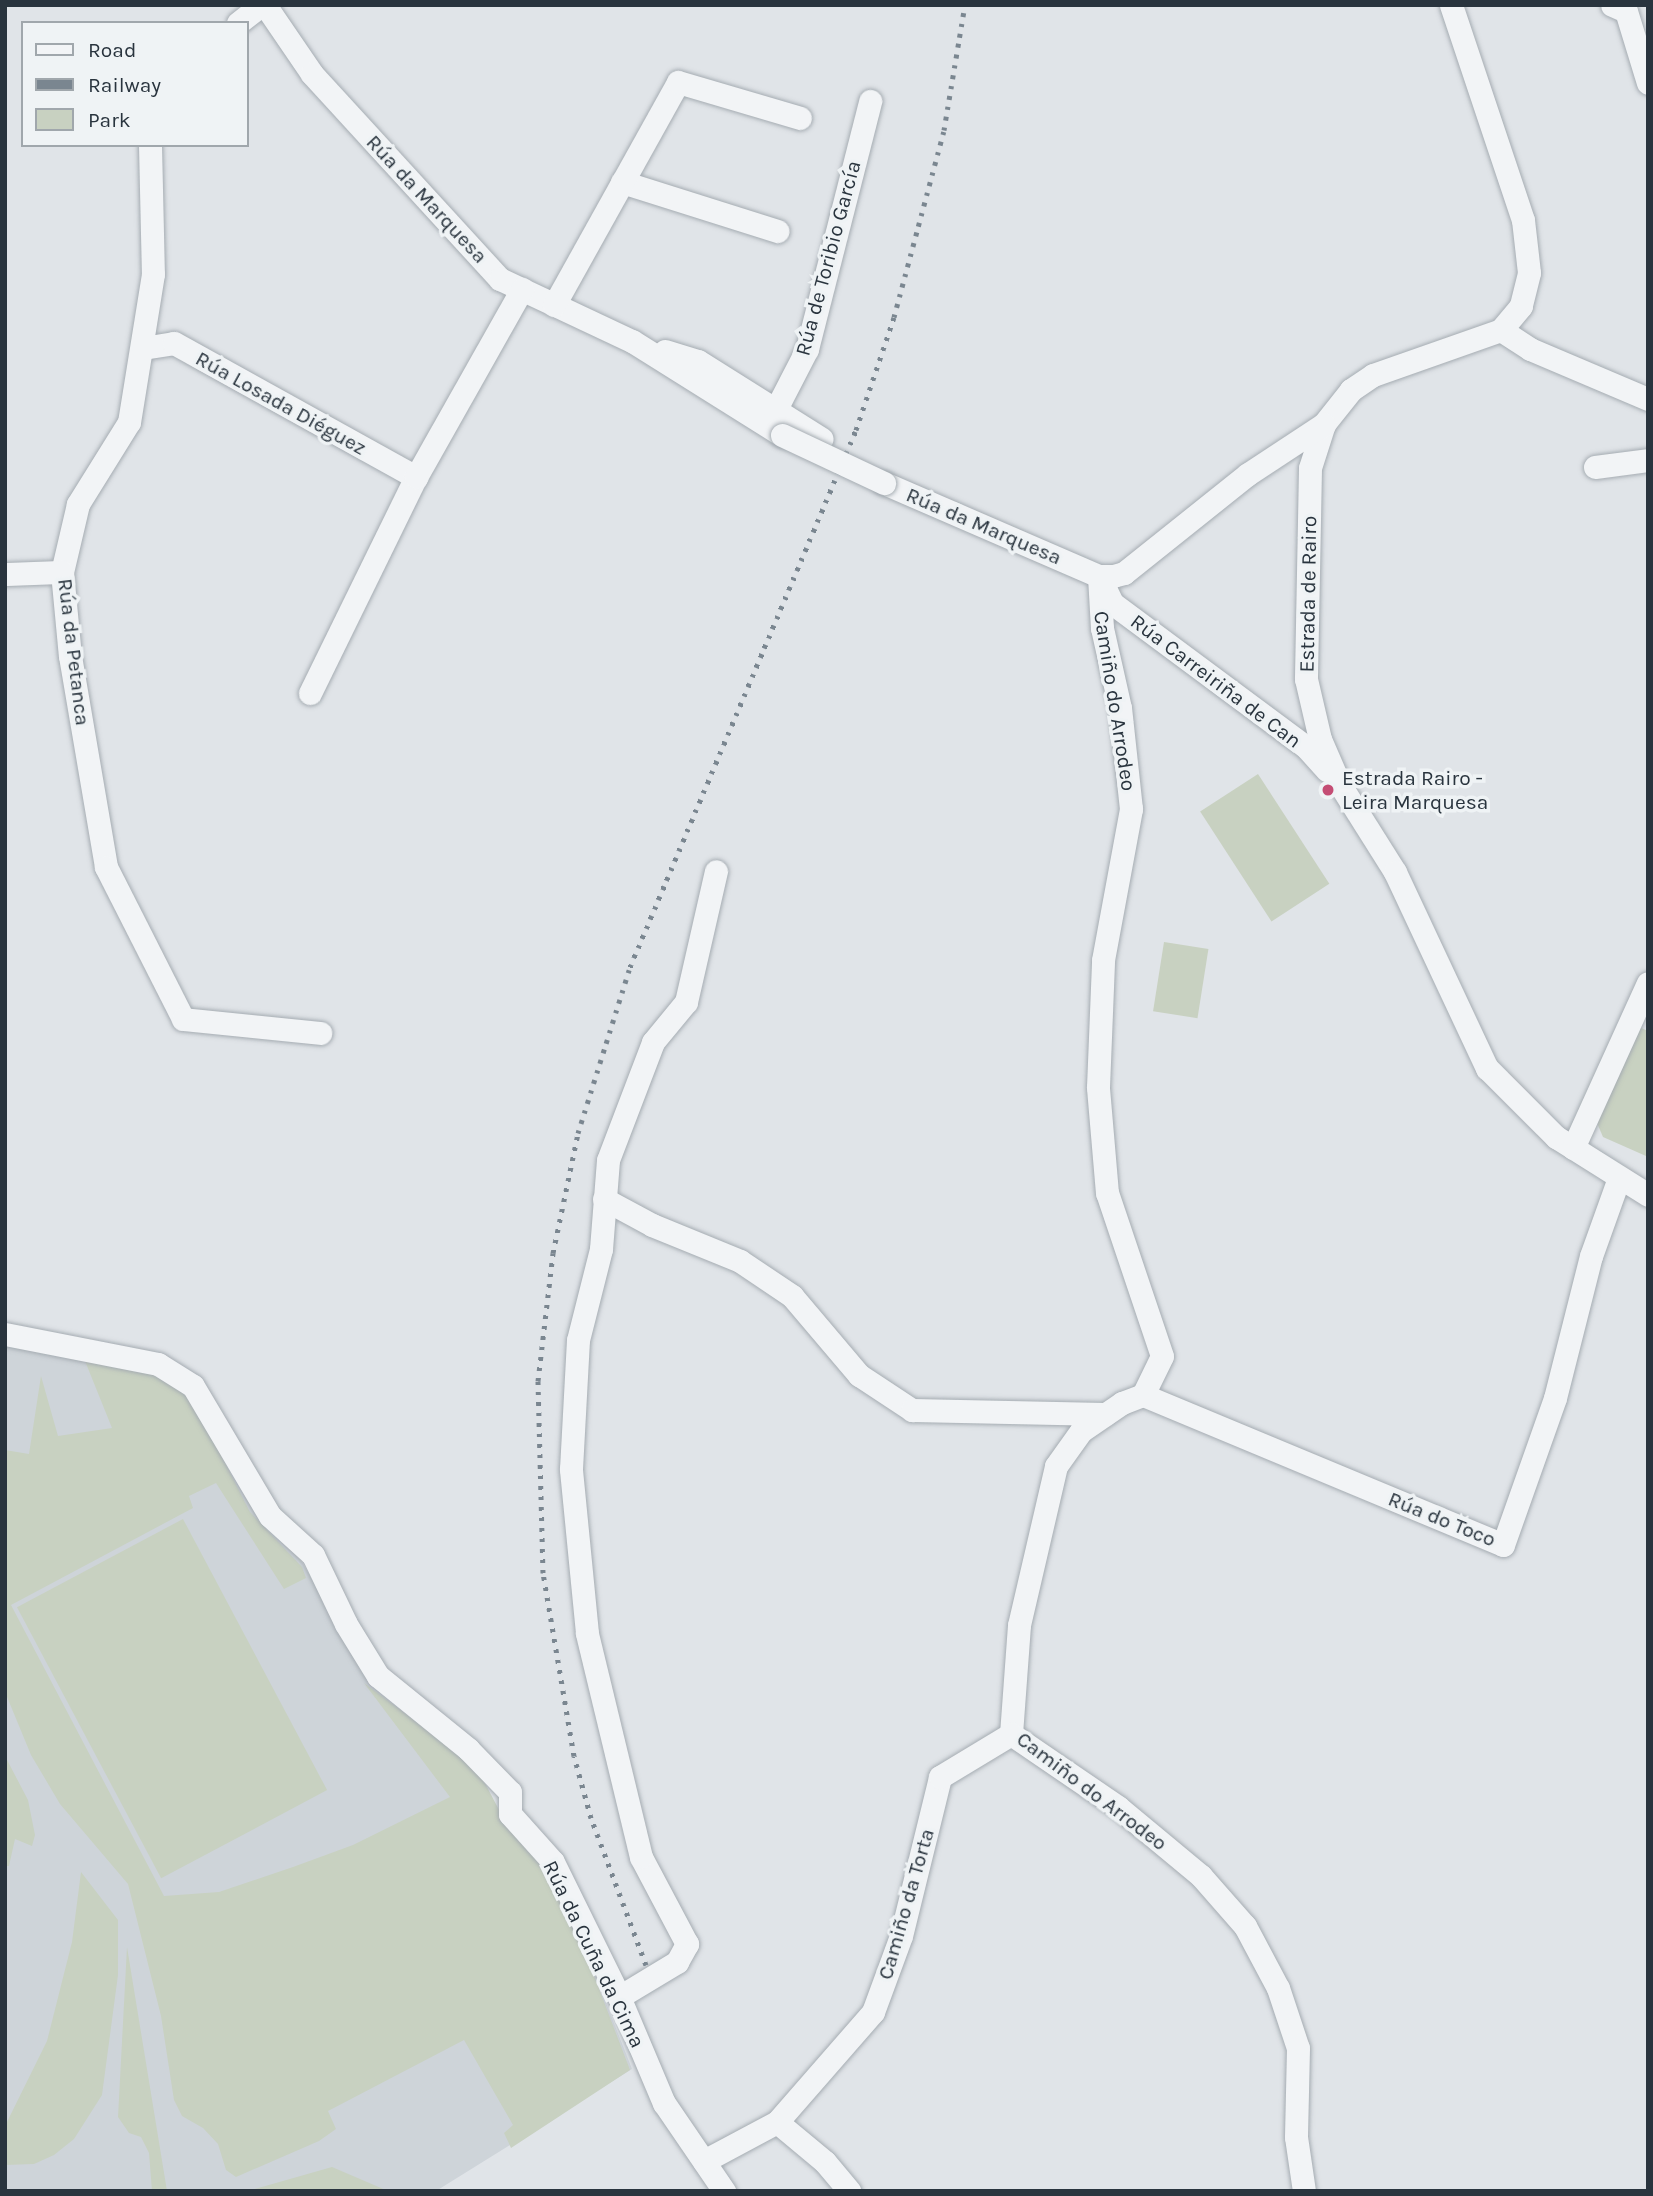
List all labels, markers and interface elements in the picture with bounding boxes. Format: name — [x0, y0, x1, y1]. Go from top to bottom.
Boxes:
legend — [21, 21, 248, 147]
text: Road — [88, 38, 136, 62]
text: Railway — [88, 73, 161, 97]
text: Park — [88, 108, 131, 132]
street label: Rúa da Marquesa — [361, 130, 493, 268]
street label: Rúa de Toribio García — [790, 158, 866, 358]
street label: Rúa Losada Diéguez — [191, 346, 371, 460]
street label: Rúa da Marquesa — [902, 482, 1066, 570]
street label: Estrada de Rairo — [1294, 515, 1322, 673]
street label: Rúa da Petanca — [52, 577, 96, 727]
street label: Camiño do Arrodeo — [1088, 609, 1142, 793]
street label: Rúa Carreiriña de Can — [1126, 609, 1306, 753]
place label: Estrada Rairo - Leira Marquesa — [1342, 765, 1488, 815]
marker: Estrada Rairo - Leira Marquesa — [1320, 782, 1336, 798]
street label: Rúa do Toco — [1385, 1486, 1499, 1552]
street label: Camiño do Arrodeo — [1012, 1726, 1172, 1856]
street label: Camiño da Torta — [872, 1826, 940, 1982]
street label: Rúa da Cuña da Cima — [538, 1856, 650, 2052]

